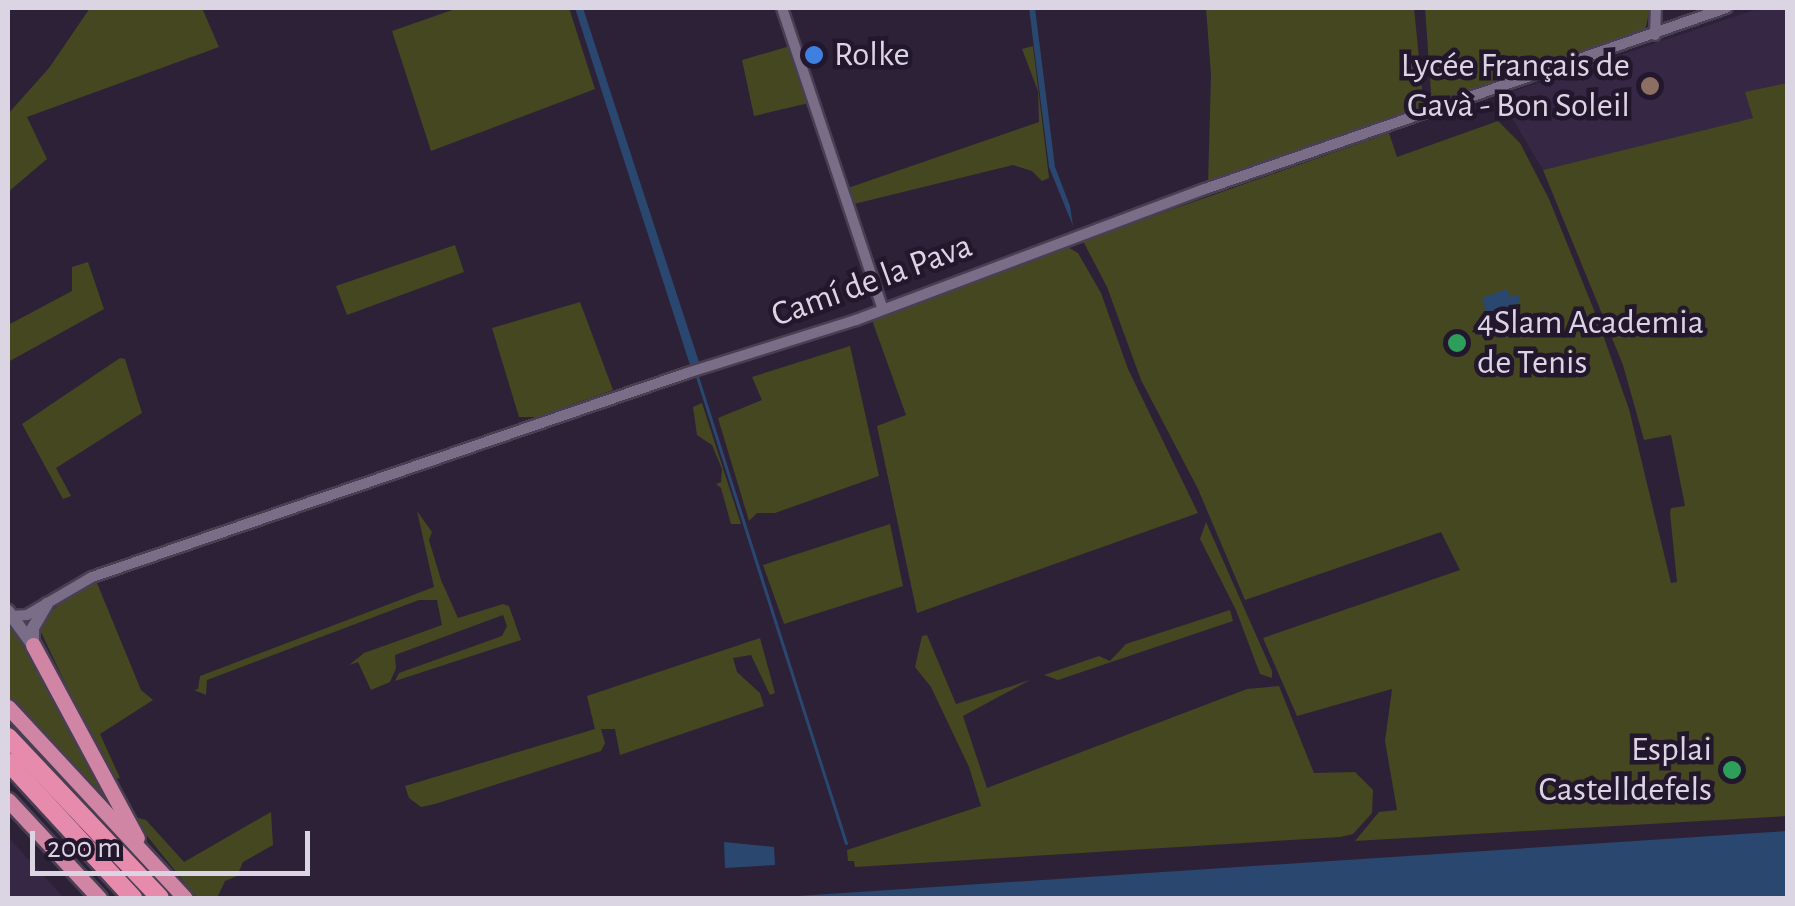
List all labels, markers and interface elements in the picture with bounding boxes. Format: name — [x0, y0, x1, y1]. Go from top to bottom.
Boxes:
place label: Rolke — [834, 34, 910, 76]
marker: Rolke — [803, 44, 825, 66]
place label: Lycée Français de Gavà - Bon Soleil — [1401, 45, 1630, 127]
marker: Lycée Français de Gavà - Bon Soleil — [1639, 75, 1661, 97]
street label: Camí de la Pava — [766, 225, 978, 337]
place label: 4Slam Academia de Tenis — [1477, 302, 1704, 384]
marker: 4Slam Academia de Tenis — [1446, 332, 1468, 354]
place label: Esplai Castelldefels — [1539, 729, 1712, 811]
marker: Esplai Castelldefels — [1721, 759, 1743, 781]
scale bar — [35, 811, 315, 873]
text: 200 m — [47, 833, 121, 863]

